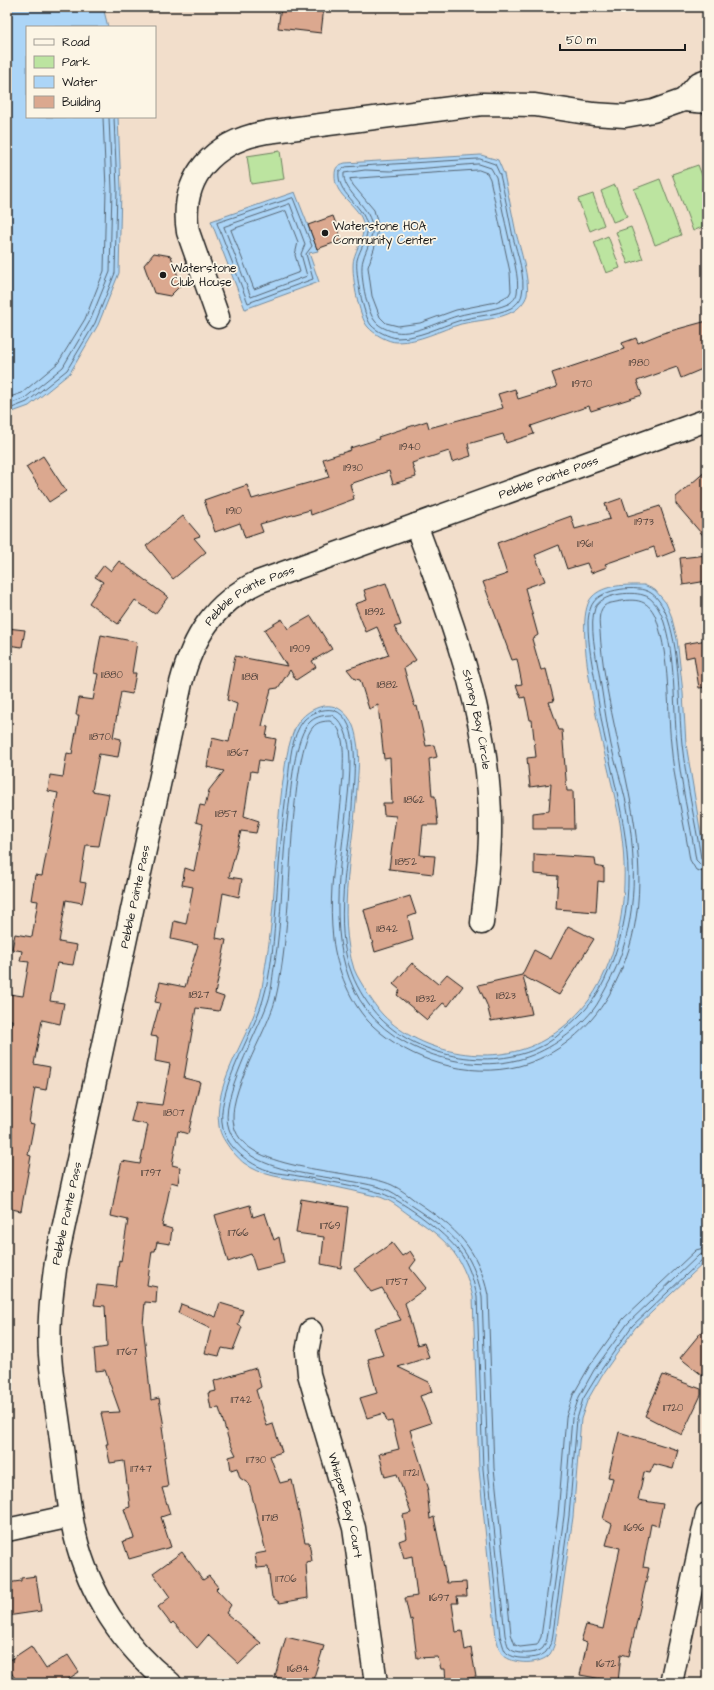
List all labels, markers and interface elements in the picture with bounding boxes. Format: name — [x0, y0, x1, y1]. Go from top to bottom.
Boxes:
legend — [26, 26, 156, 118]
scale bar — [560, 26, 685, 52]
text: 50 m — [566, 32, 597, 49]
text: Road — [62, 34, 90, 51]
text: Park — [62, 54, 90, 71]
text: Water — [62, 74, 98, 91]
text: Building — [62, 94, 100, 112]
place label: Waterstone HOA Community Center — [333, 218, 436, 250]
marker: Waterstone HOA Community Center — [320, 228, 330, 238]
place label: Waterstone Club House — [171, 260, 237, 291]
marker: Waterstone Club House — [158, 270, 168, 280]
house number: 11980 — [628, 356, 650, 370]
house number: 11970 — [572, 377, 592, 391]
house number: 11940 — [399, 440, 421, 454]
street label: Pebble Pointe Pass — [496, 452, 601, 504]
house number: 11930 — [343, 461, 363, 475]
house number: 11910 — [226, 504, 242, 518]
house number: 11973 — [634, 515, 654, 529]
house number: 11961 — [577, 537, 594, 551]
street label: Pebble Pointe Pass — [200, 561, 297, 629]
house number: 11892 — [365, 605, 386, 619]
house number: 11909 — [290, 642, 310, 656]
street label: Stoney Bay Circle — [457, 667, 495, 771]
house number: 11880 — [101, 668, 123, 682]
house number: 11881 — [242, 670, 259, 684]
house number: 11882 — [376, 678, 398, 692]
house number: 11870 — [89, 730, 111, 744]
house number: 11867 — [227, 746, 249, 760]
house number: 11862 — [403, 793, 425, 807]
house number: 11857 — [215, 807, 237, 821]
street label: Pebble Pointe Pass — [116, 844, 155, 950]
house number: 11852 — [395, 855, 417, 869]
house number: 11842 — [376, 922, 398, 936]
house number: 11827 — [189, 988, 209, 1002]
house number: 11823 — [496, 989, 516, 1003]
house number: 11832 — [416, 992, 436, 1006]
house number: 11807 — [163, 1106, 185, 1120]
street label: Pebble Pointe Pass — [48, 1160, 86, 1267]
house number: 11797 — [141, 1166, 161, 1180]
house number: 11769 — [320, 1219, 341, 1233]
house number: 11766 — [227, 1226, 249, 1240]
house number: 11757 — [386, 1275, 408, 1289]
house number: 11767 — [116, 1345, 138, 1359]
house number: 11742 — [230, 1393, 252, 1407]
house number: 11720 — [663, 1401, 683, 1415]
street label: Whisper Bay Court — [323, 1451, 366, 1559]
house number: 11730 — [246, 1453, 266, 1467]
house number: 11747 — [130, 1462, 152, 1476]
house number: 11721 — [403, 1466, 420, 1480]
house number: 11718 — [262, 1511, 279, 1525]
house number: 11696 — [624, 1521, 645, 1535]
house number: 11706 — [275, 1572, 297, 1586]
house number: 11697 — [429, 1591, 449, 1605]
house number: 11672 — [596, 1657, 617, 1671]
house number: 11684 — [287, 1662, 309, 1676]

